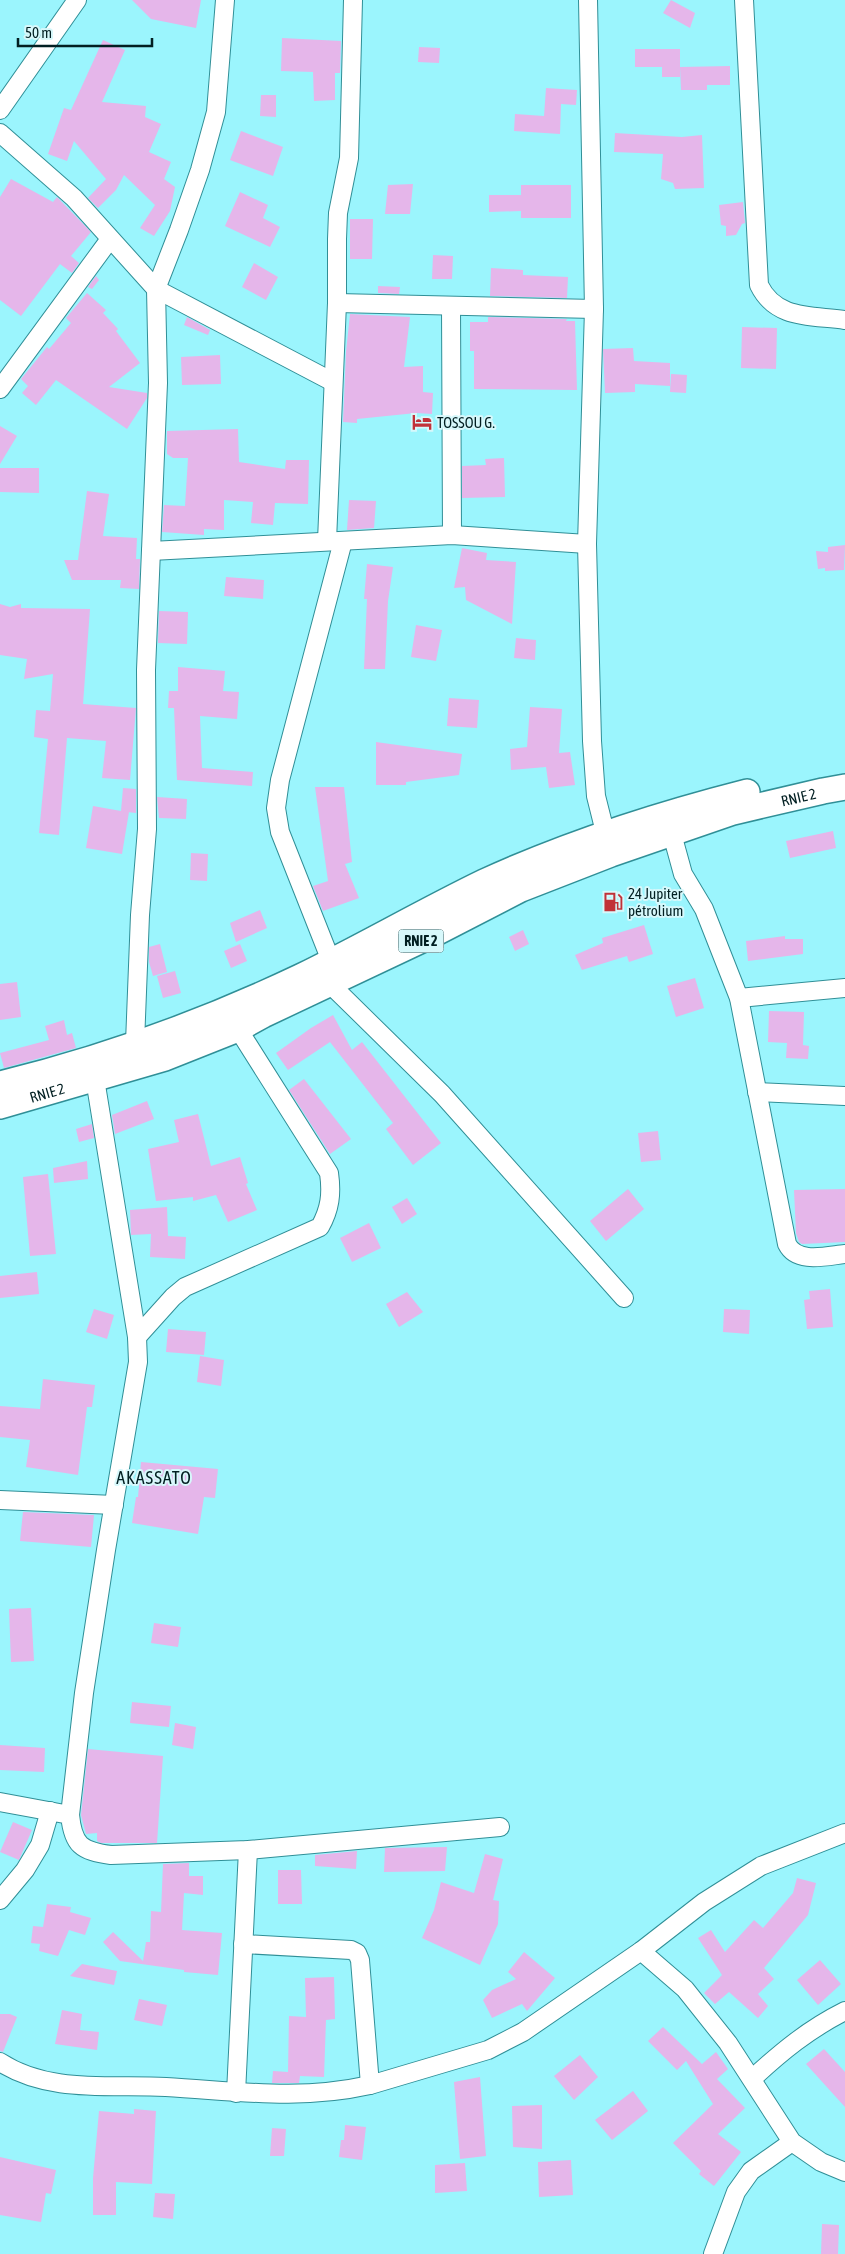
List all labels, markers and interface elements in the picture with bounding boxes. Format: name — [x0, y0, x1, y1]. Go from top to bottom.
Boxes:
scale bar — [18, 15, 151, 47]
text: 50 m — [25, 24, 52, 41]
hotel icon: TOSSOU G. — [411, 411, 433, 433]
place label: TOSSOU G. — [437, 414, 495, 431]
street label: RNIE 2 — [779, 784, 818, 809]
place label: 24 Jupiter pétrolium — [628, 885, 683, 919]
fuel station icon: 24 Jupiter pétrolium — [602, 891, 624, 913]
road number: RNIE 2 — [398, 929, 444, 952]
street label: RNIE 2 — [28, 1079, 67, 1105]
district label: AKASSATO — [116, 1467, 192, 1488]

